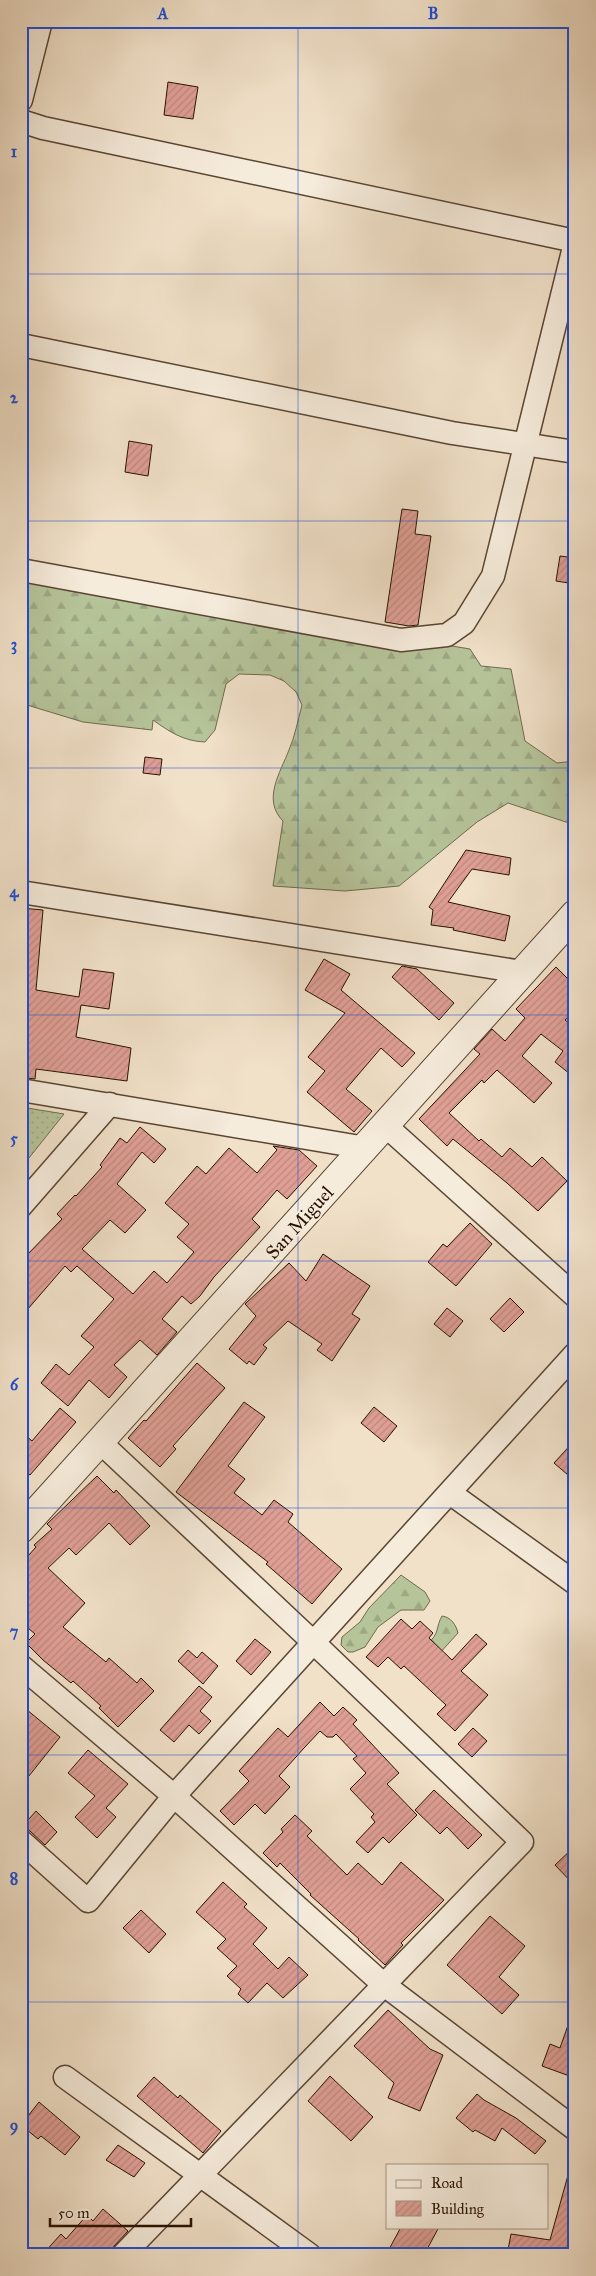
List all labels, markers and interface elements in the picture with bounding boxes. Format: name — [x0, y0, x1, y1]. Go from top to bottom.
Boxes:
text: A — [157, 4, 169, 23]
text: B — [428, 4, 438, 23]
text: 1 — [11, 142, 18, 161]
text: 2 — [10, 388, 19, 407]
text: 3 — [11, 635, 17, 655]
text: 4 — [10, 882, 20, 902]
text: 5 — [10, 1129, 18, 1148]
street label: San Miguel — [261, 1180, 339, 1264]
text: 6 — [10, 1375, 19, 1394]
text: 7 — [10, 1622, 19, 1641]
text: 8 — [10, 1869, 18, 1888]
text: 9 — [10, 2116, 18, 2136]
legend — [386, 2164, 548, 2228]
text: Road — [431, 2174, 463, 2192]
scale bar — [50, 2196, 191, 2228]
text: Building — [431, 2200, 485, 2218]
text: 50 m — [58, 2204, 90, 2222]

